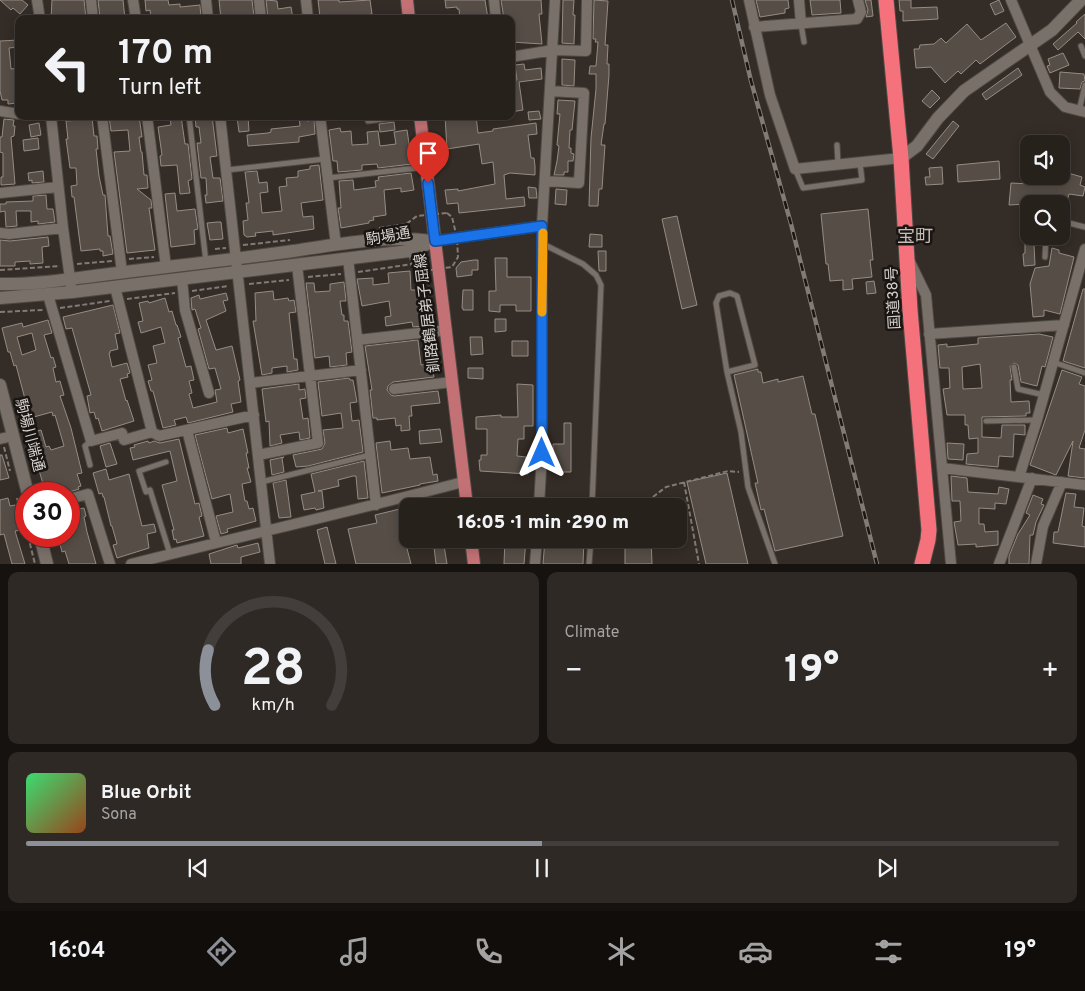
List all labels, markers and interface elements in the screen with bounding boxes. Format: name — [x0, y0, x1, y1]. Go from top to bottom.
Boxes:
text: 170 m — [118, 32, 213, 76]
icon: left — [35, 35, 100, 100]
text: Turn left — [118, 75, 201, 102]
pin — [407, 132, 449, 183]
map controls — [1020, 135, 1070, 245]
button: sound — [1020, 135, 1070, 185]
icon: arrive — [414, 139, 442, 167]
button: search — [1020, 195, 1070, 245]
street label: 駒場通 — [364, 224, 412, 251]
district label: 宝町 — [897, 226, 933, 249]
street label: 釧路鶴居弟子屈線 — [411, 252, 445, 374]
street label: 国道38号 — [883, 266, 906, 330]
street label: 駒場川端通 — [10, 397, 47, 474]
position arrow — [515, 426, 567, 478]
speed limit sign: 30 — [15, 482, 80, 547]
text: 16:05 · 1 min · 290 m — [457, 511, 629, 535]
text: Climate — [565, 623, 619, 643]
text: 28 — [241, 638, 306, 704]
text: 19° — [784, 647, 839, 696]
text: − — [565, 654, 583, 690]
text: + — [1041, 654, 1059, 690]
text: km/h — [252, 694, 295, 717]
text: Blue Orbit — [101, 781, 191, 805]
text: Sona — [101, 805, 137, 825]
icon: previous — [184, 854, 212, 882]
icon: pause — [528, 854, 556, 882]
icon: next — [873, 854, 901, 882]
icon: directions — [204, 934, 239, 969]
icon: music — [337, 934, 372, 969]
icon: phone — [471, 934, 506, 969]
icon: climate — [604, 934, 639, 969]
icon: car — [738, 934, 773, 969]
icon: filters — [871, 934, 906, 969]
text: 16:04 — [49, 938, 105, 965]
text: 19° — [1004, 938, 1036, 965]

